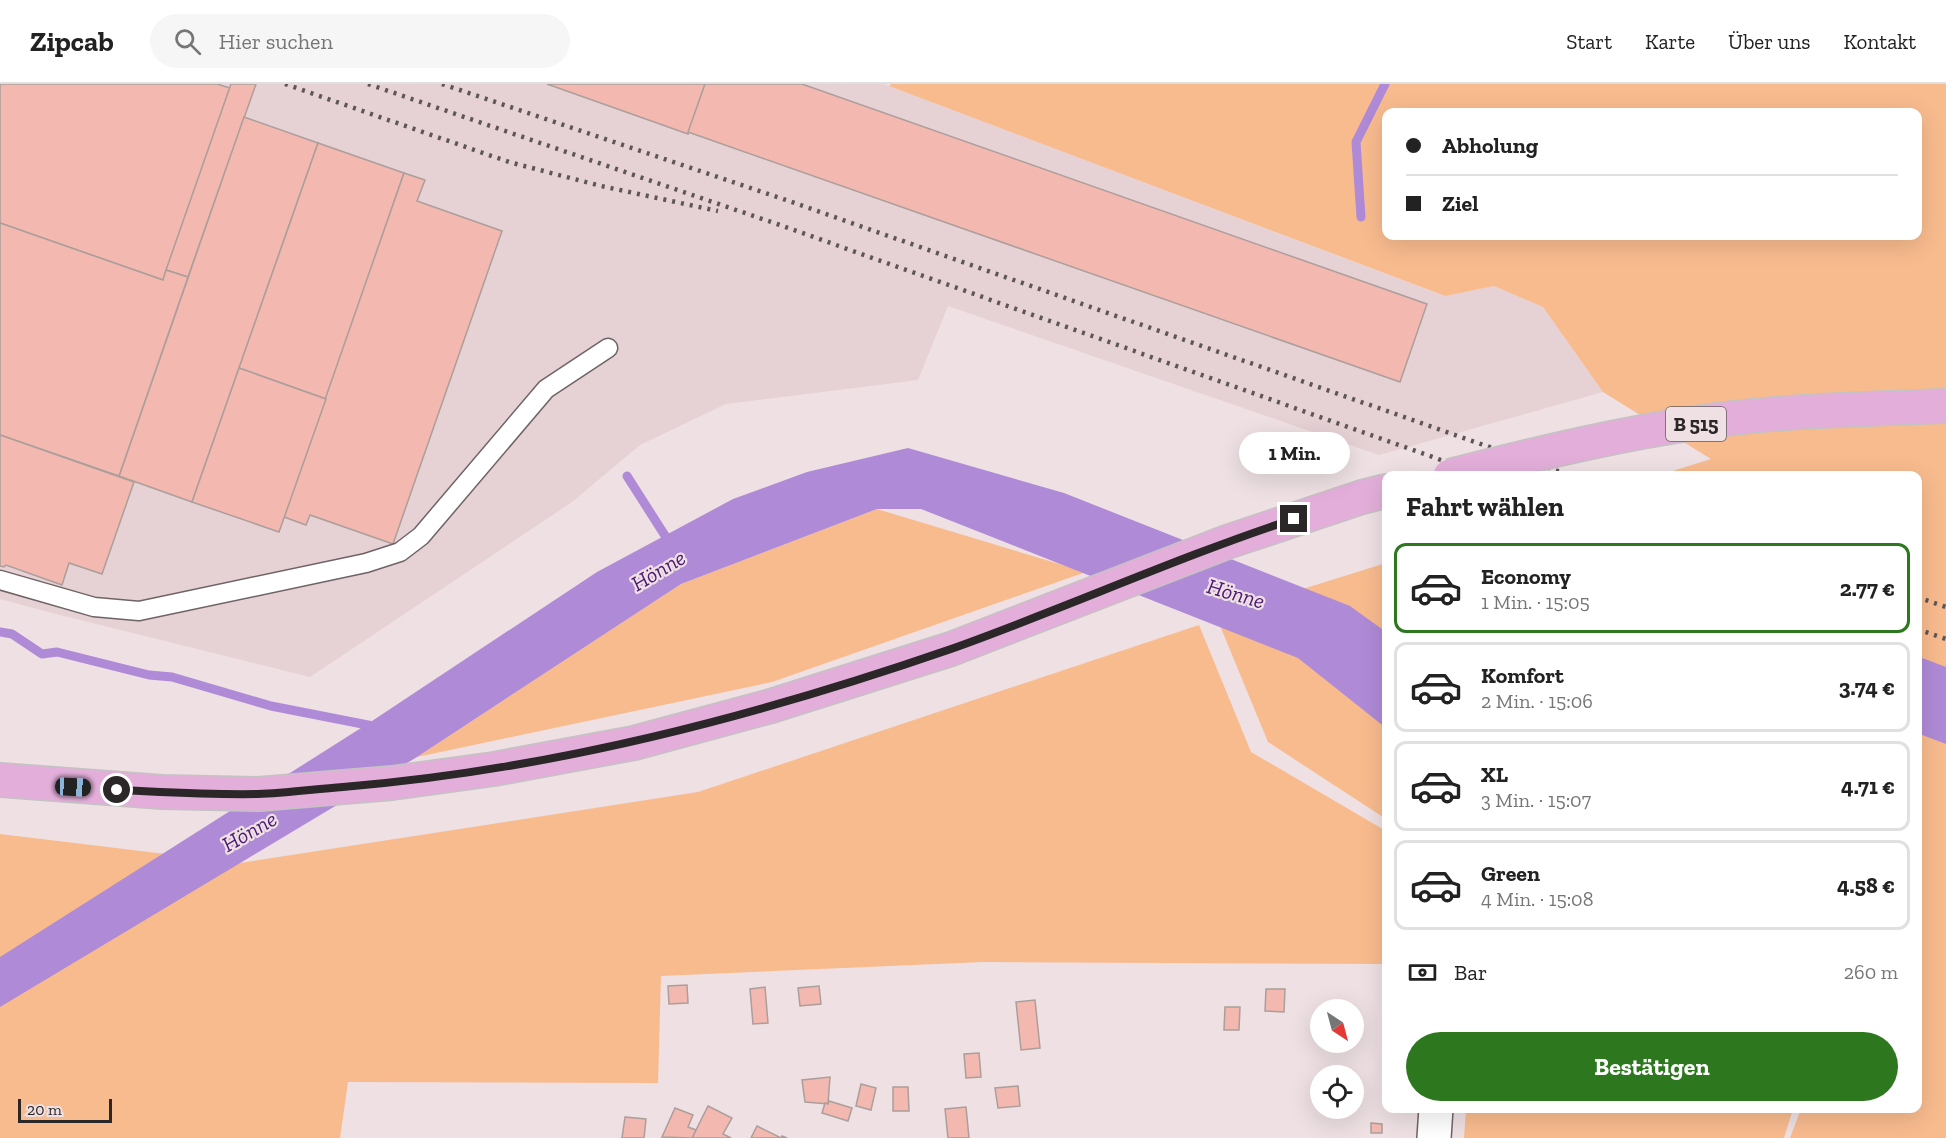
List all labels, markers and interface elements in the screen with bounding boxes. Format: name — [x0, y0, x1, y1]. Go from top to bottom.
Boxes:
search box — [150, 14, 570, 68]
text: Zipcab — [30, 25, 114, 58]
icon: search — [171, 25, 204, 58]
text: Hier suchen — [219, 28, 333, 55]
text: Start — [1566, 29, 1612, 54]
text: Karte — [1645, 29, 1695, 54]
text: Über uns — [1728, 29, 1810, 54]
text: Kontakt — [1843, 29, 1916, 54]
text: Abholung — [1442, 132, 1538, 159]
text: Ziel — [1442, 190, 1478, 217]
road number: B 515 — [1666, 407, 1726, 441]
callout: 1 Min. — [1238, 432, 1350, 474]
text: 1 Min. — [1268, 441, 1321, 465]
text: Fahrt wählen — [1406, 491, 1564, 523]
route end — [1280, 505, 1307, 532]
water label: Hönne — [626, 544, 690, 597]
icon: car — [1409, 561, 1463, 615]
text: Economy — [1481, 563, 1571, 590]
water label: Hönne — [1204, 572, 1268, 615]
text: 2.77 € — [1840, 575, 1895, 602]
text: 1 Min. · 15:05 — [1481, 590, 1590, 614]
icon: car — [1409, 660, 1463, 714]
text: Komfort — [1481, 662, 1564, 689]
text: 3.74 € — [1839, 674, 1895, 701]
text: 2 Min. · 15:06 — [1481, 689, 1593, 713]
icon: car — [1409, 759, 1463, 813]
text: XL — [1481, 761, 1508, 788]
text: 4.71 € — [1841, 773, 1895, 800]
route start — [103, 776, 130, 803]
car — [55, 777, 91, 797]
text: 3 Min. · 15:07 — [1481, 788, 1591, 812]
water label: Hönne — [217, 805, 281, 858]
icon: car — [1409, 858, 1463, 912]
text: Green — [1481, 860, 1540, 887]
text: 4.58 € — [1837, 872, 1895, 899]
text: 4 Min. · 15:08 — [1481, 887, 1593, 911]
icon: cash — [1406, 956, 1439, 989]
text: Bar — [1454, 959, 1487, 986]
text: 260 m — [1844, 960, 1898, 984]
north arrow — [1310, 999, 1364, 1053]
map controls — [1310, 999, 1364, 1119]
button: Bestätigen — [1406, 1032, 1898, 1101]
button: locate — [1310, 1065, 1364, 1119]
scale bar — [18, 1096, 112, 1124]
text: 20 m — [27, 1100, 62, 1119]

